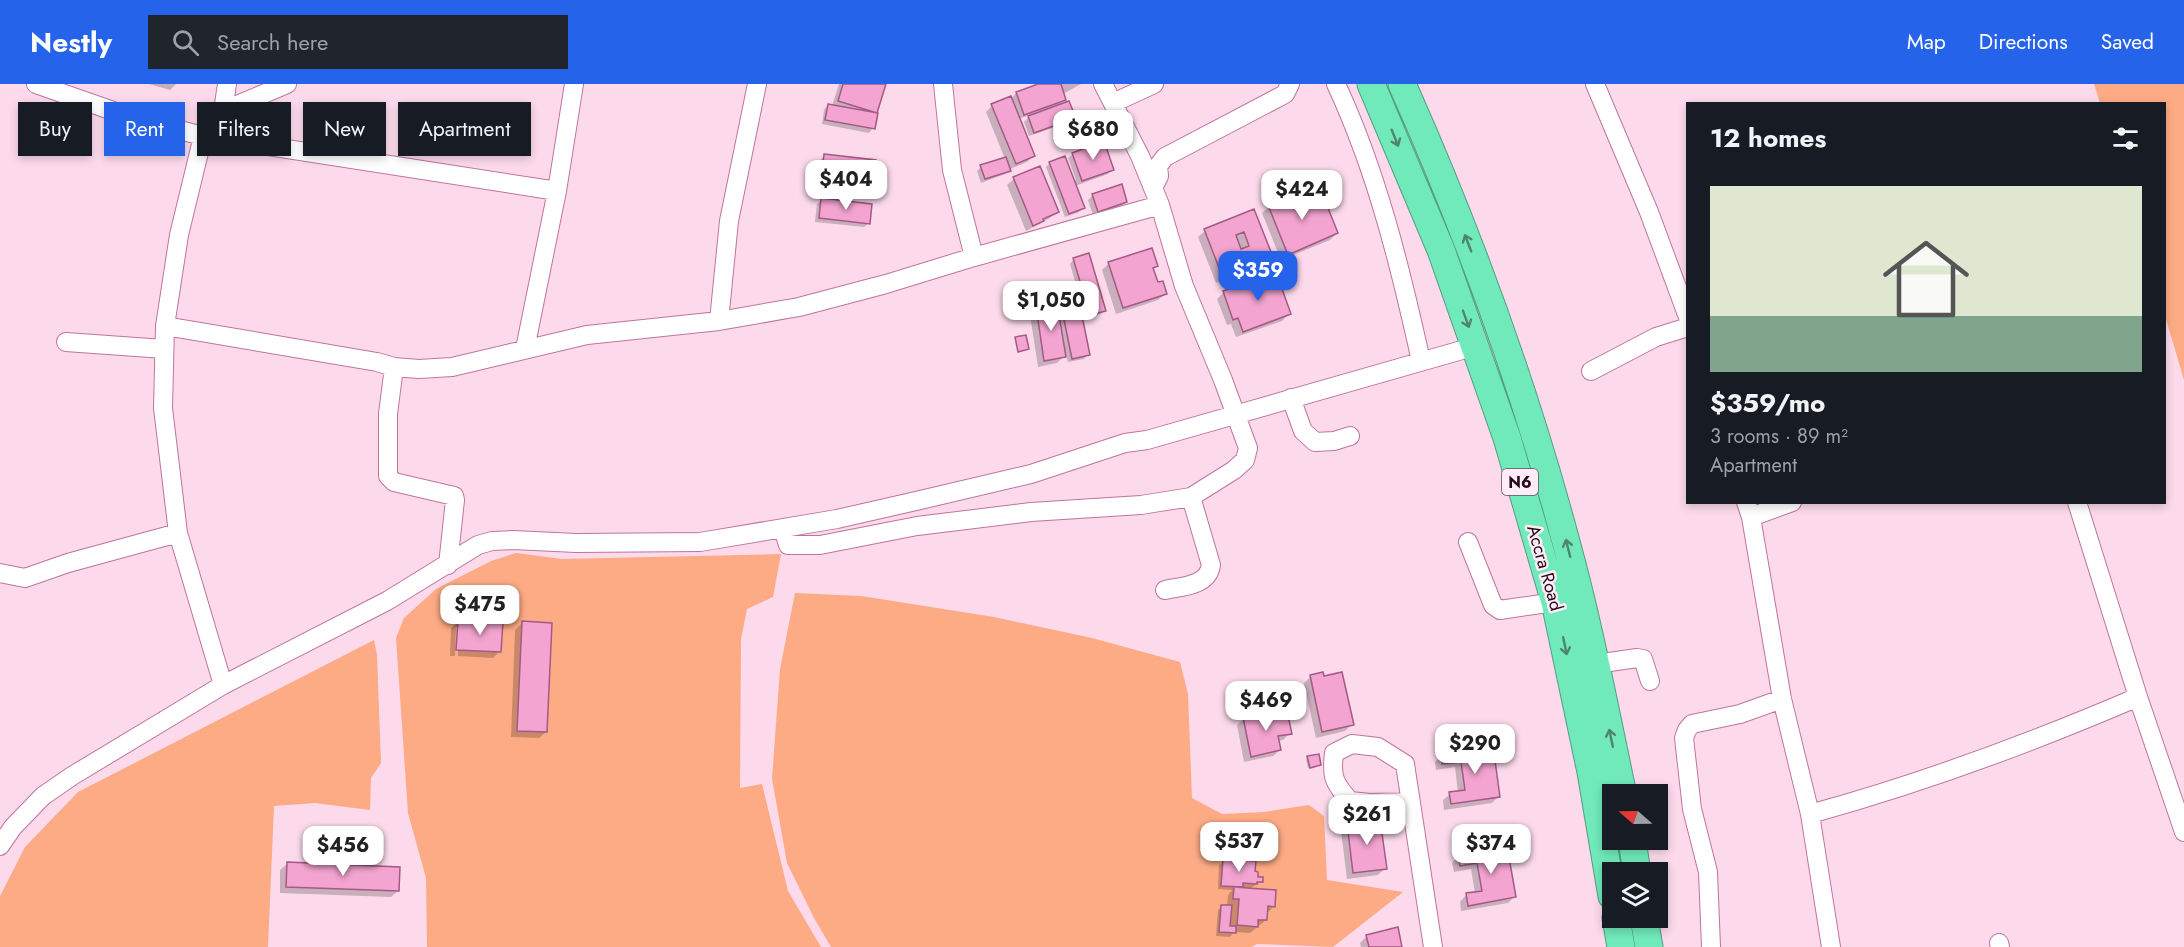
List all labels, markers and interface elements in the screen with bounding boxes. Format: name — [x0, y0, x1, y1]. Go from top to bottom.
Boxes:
search box — [148, 15, 568, 69]
text: Nestly — [30, 22, 112, 63]
icon: search — [169, 26, 202, 59]
text: Search here — [217, 26, 328, 58]
text: Map — [1907, 27, 1946, 57]
text: Directions — [1979, 27, 2068, 57]
text: Saved — [2101, 27, 2154, 57]
chip: Buy — [18, 102, 92, 156]
chip: Rent — [104, 102, 185, 156]
chip: Filters — [197, 102, 291, 156]
chip: New — [303, 102, 386, 156]
chip: Apartment — [398, 102, 531, 156]
pin: $680 — [1057, 110, 1129, 161]
text: $680 — [1067, 115, 1119, 144]
text: 12 homes — [1710, 119, 1826, 157]
icon: filters — [2109, 122, 2142, 155]
one-way arrow — [1390, 128, 1401, 146]
pin: $404 — [810, 160, 882, 211]
text: $404 — [819, 165, 873, 194]
pin: $424 — [1266, 170, 1338, 221]
text: $424 — [1275, 175, 1329, 204]
icon: home — [1872, 225, 1980, 333]
one-way arrow — [1462, 234, 1473, 253]
pin: $359 — [1222, 251, 1294, 302]
text: $359 — [1232, 256, 1284, 285]
pin: $1,050 — [1002, 281, 1100, 332]
text: $1,050 — [1017, 286, 1085, 315]
one-way arrow — [1462, 309, 1473, 328]
text: $359/mo — [1710, 384, 1825, 422]
text: 3 rooms · 89 m² — [1710, 422, 1848, 451]
text: Apartment — [1710, 451, 1797, 480]
road number: N6 — [1502, 469, 1538, 495]
street label: Accra Road — [1520, 522, 1570, 614]
one-way arrow — [1561, 538, 1573, 557]
pin: $475 — [444, 585, 516, 636]
text: $475 — [454, 590, 506, 619]
one-way arrow — [1560, 636, 1571, 655]
pin: $469 — [1230, 681, 1302, 732]
text: $469 — [1239, 686, 1293, 715]
pin: $290 — [1439, 724, 1511, 775]
one-way arrow — [1605, 728, 1616, 748]
text: $290 — [1449, 729, 1501, 758]
north arrow — [1602, 784, 1668, 850]
map controls — [1602, 784, 1668, 928]
pin: $261 — [1331, 795, 1403, 846]
text: $261 — [1342, 800, 1392, 829]
pin: $537 — [1203, 822, 1275, 873]
pin: $374 — [1455, 824, 1527, 875]
pin: $456 — [307, 826, 379, 877]
text: $537 — [1214, 827, 1264, 856]
text: $374 — [1466, 829, 1516, 858]
text: $456 — [317, 831, 369, 860]
button: layers — [1602, 862, 1668, 928]

